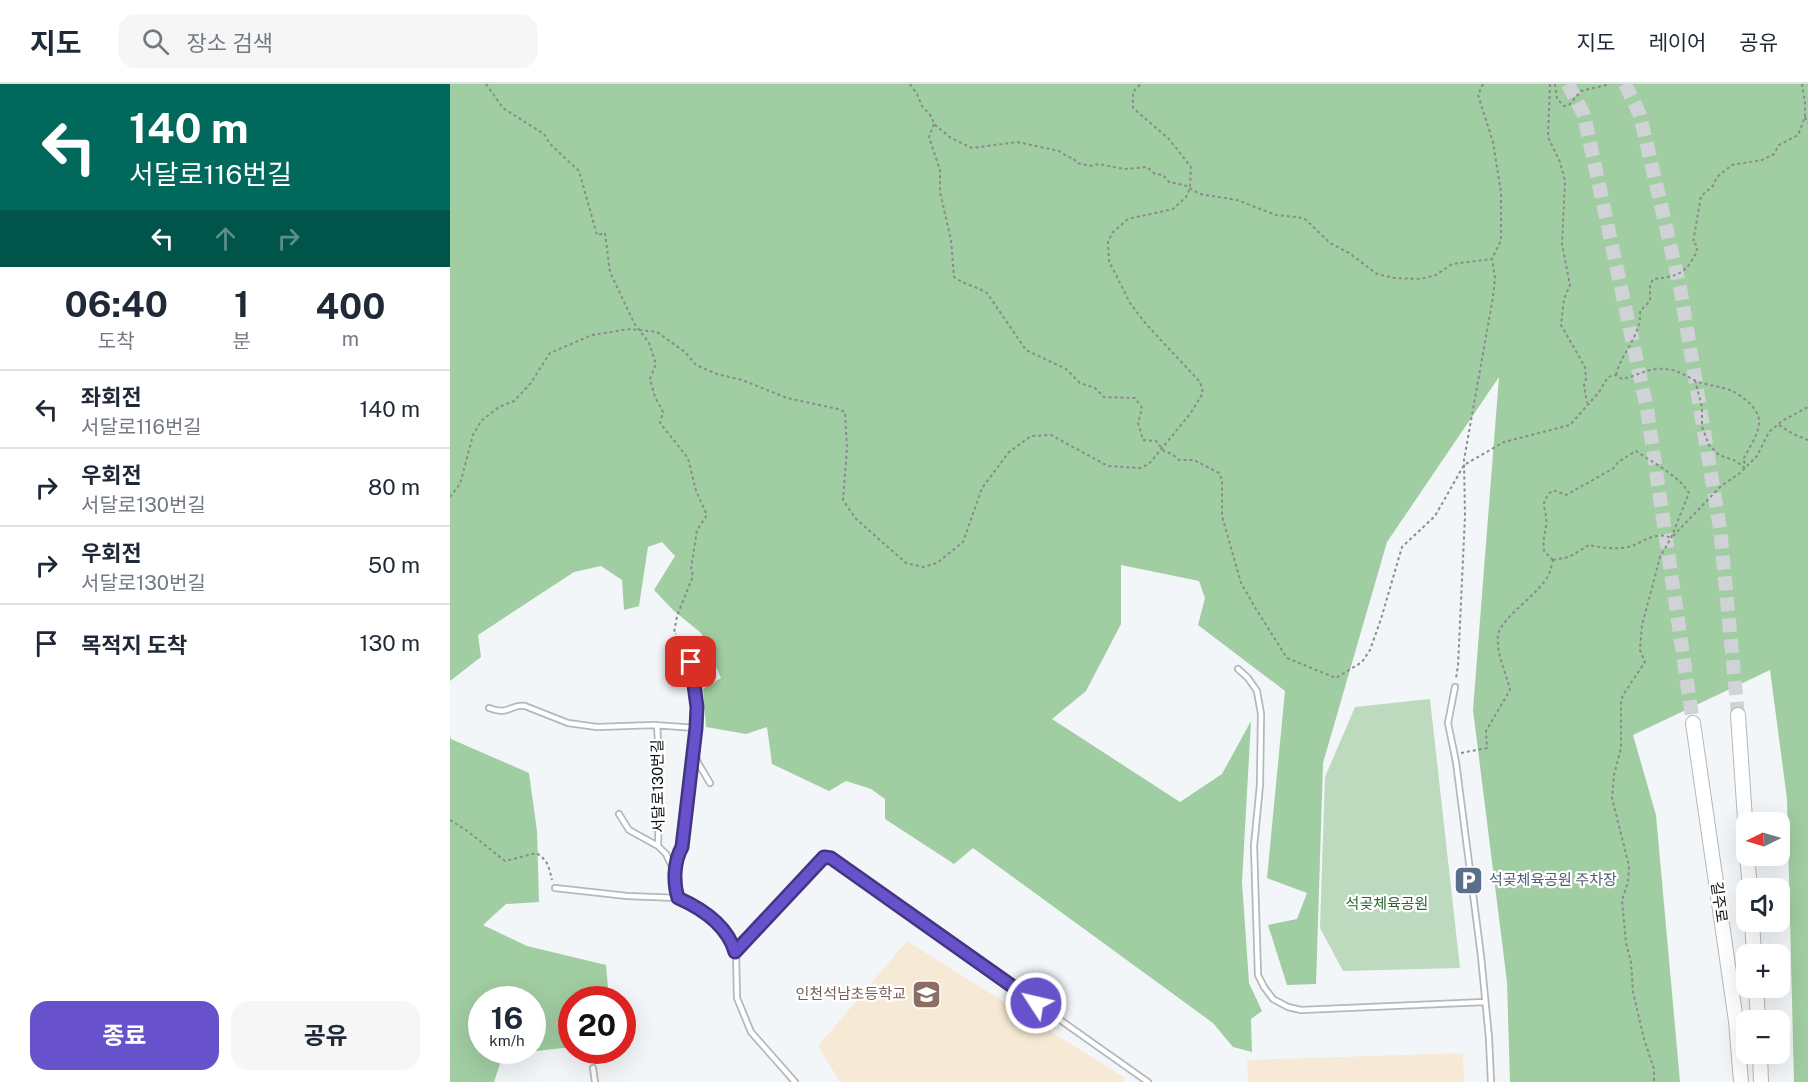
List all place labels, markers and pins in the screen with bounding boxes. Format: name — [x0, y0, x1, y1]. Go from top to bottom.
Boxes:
pin — [665, 636, 716, 687]
parking icon: 석곶체육공원 주차장 — [1452, 864, 1484, 896]
place label: 석곶체육공원 주차장 — [1489, 871, 1617, 888]
school or university icon: 인천석남초등학교 — [911, 978, 943, 1010]
place label: 인천석남초등학교 — [796, 985, 906, 1002]

